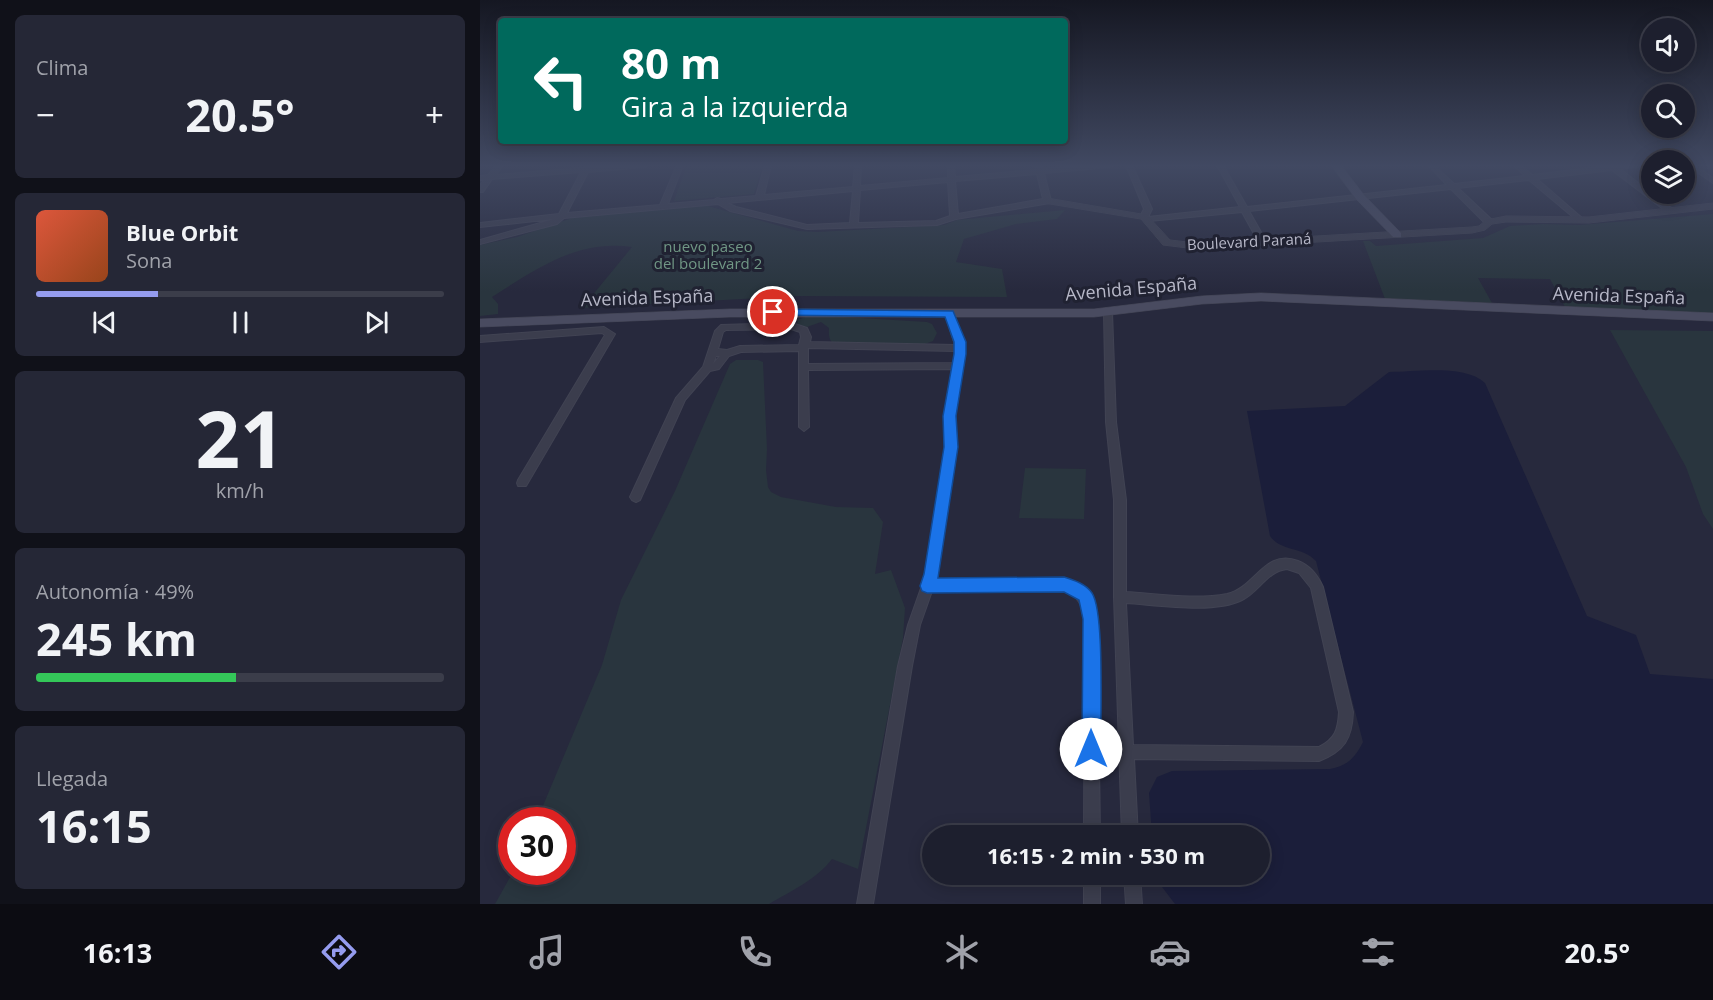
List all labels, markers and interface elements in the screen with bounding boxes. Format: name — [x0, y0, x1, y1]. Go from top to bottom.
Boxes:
map controls — [1641, 18, 1695, 204]
button: sound — [1641, 18, 1695, 72]
text: 80 m — [621, 34, 721, 91]
icon: left — [522, 42, 600, 120]
text: Clima — [36, 54, 88, 81]
text: 20.5° — [185, 84, 295, 145]
button: search — [1641, 84, 1695, 138]
text: Gira a la izquierda — [621, 88, 848, 125]
text: − — [36, 92, 55, 137]
text: + — [425, 92, 444, 137]
button: layers — [1641, 150, 1695, 204]
text: Blue Orbit — [126, 217, 238, 247]
street label: Boulevard Paraná — [1186, 228, 1312, 254]
park label: nuevo paseo del boulevard 2 — [654, 236, 762, 273]
text: Sona — [126, 247, 172, 274]
street label: Avenida España — [1064, 270, 1198, 306]
street label: Avenida España — [1552, 281, 1686, 309]
street label: Avenida España — [580, 283, 714, 311]
pin — [747, 286, 798, 337]
icon: arrive — [756, 295, 789, 328]
icon: previous — [88, 306, 121, 339]
icon: pause — [224, 306, 257, 339]
icon: next — [360, 306, 393, 339]
text: 21 — [195, 385, 285, 491]
text: km/h — [216, 477, 264, 504]
text: Autonomía · 49% — [36, 578, 194, 605]
text: 245 km — [36, 608, 197, 669]
position arrow — [1059, 717, 1123, 781]
text: Llegada — [36, 765, 108, 792]
text: 16:15 — [36, 795, 152, 856]
speed limit sign: 30 — [498, 807, 576, 885]
text: 16:15 · 2 min · 530 m — [987, 840, 1205, 870]
icon: directions — [318, 931, 360, 973]
icon: music — [526, 931, 568, 973]
icon: phone — [734, 931, 776, 973]
icon: climate — [941, 931, 983, 973]
icon: car — [1149, 931, 1191, 973]
icon: filters — [1357, 931, 1399, 973]
text: 16:13 — [83, 934, 152, 971]
text: 20.5° — [1564, 934, 1630, 971]

